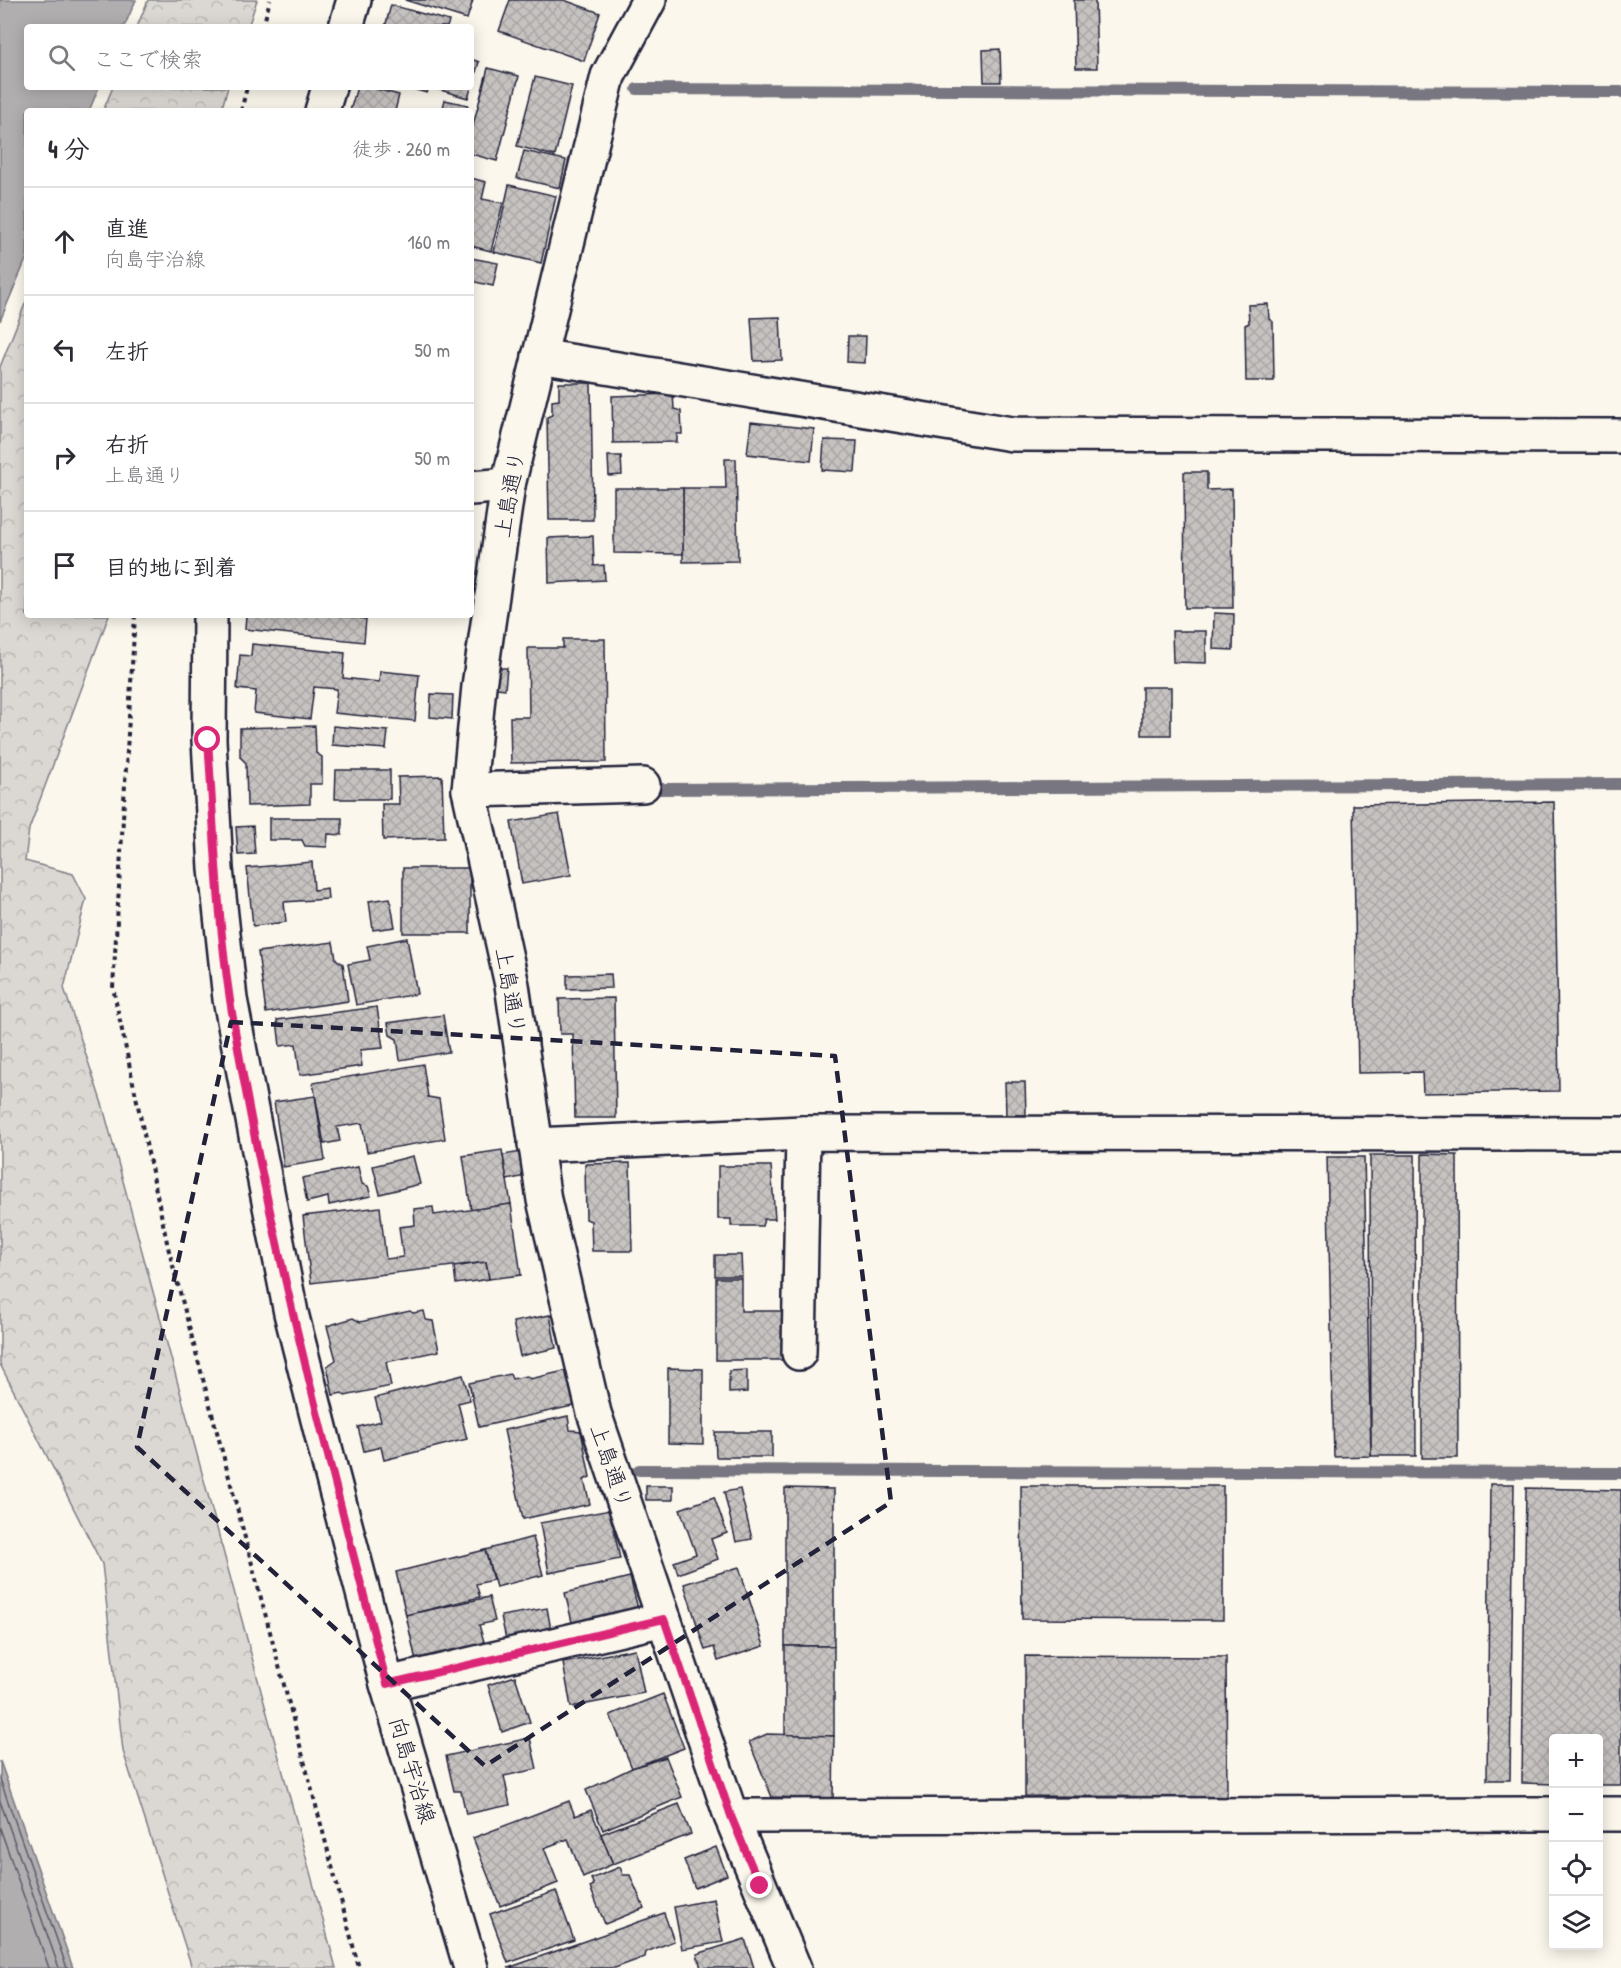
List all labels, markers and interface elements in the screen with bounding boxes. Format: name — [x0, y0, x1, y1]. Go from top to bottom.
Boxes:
search box — [24, 24, 474, 90]
icon: search — [45, 41, 78, 74]
text: ここで検索 — [93, 44, 203, 74]
text: 4 分 — [48, 131, 90, 166]
text: 徒歩 · 260 m — [352, 135, 450, 162]
text: 直進 — [105, 213, 149, 243]
icon: ahead — [48, 225, 81, 258]
text: 160 m — [408, 228, 450, 255]
text: 向島宇治線 — [105, 245, 205, 272]
icon: left — [48, 333, 81, 366]
text: 左折 — [105, 336, 149, 366]
text: 50 m — [414, 336, 450, 363]
text: 右折 — [105, 429, 149, 459]
icon: right — [48, 441, 81, 474]
text: 50 m — [414, 444, 450, 471]
street label: 上島通り — [487, 448, 531, 540]
text: 上島通り — [105, 461, 185, 488]
icon: arrive — [48, 549, 81, 582]
text: 目的地に到着 — [105, 552, 237, 582]
route start — [194, 726, 220, 752]
street label: 上島通り — [489, 945, 533, 1037]
street label: 上島通り — [583, 1420, 641, 1512]
street label: 向島宇治線 — [383, 1713, 443, 1827]
map controls — [1549, 1734, 1603, 1950]
button: + — [1549, 1734, 1603, 1788]
button: − — [1549, 1788, 1603, 1842]
button: locate — [1549, 1842, 1603, 1896]
route end — [746, 1872, 772, 1898]
button: layers — [1549, 1896, 1603, 1950]

